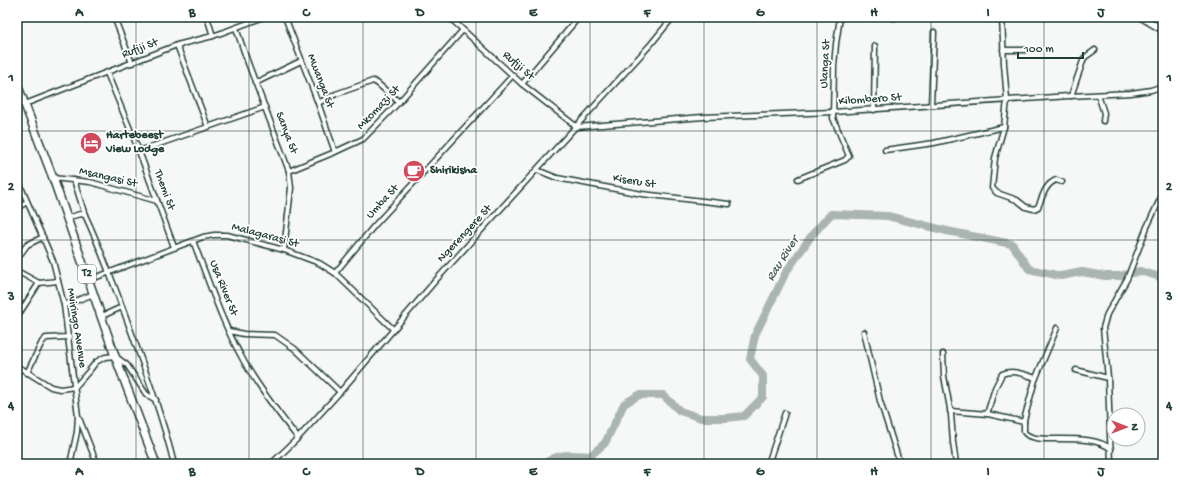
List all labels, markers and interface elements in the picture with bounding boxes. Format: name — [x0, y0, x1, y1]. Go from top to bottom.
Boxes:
text: A — [74, 6, 84, 21]
text: B — [188, 6, 197, 21]
text: C — [301, 6, 311, 21]
text: D — [415, 6, 425, 21]
text: E — [529, 6, 538, 21]
text: F — [643, 6, 652, 21]
text: G — [756, 6, 765, 21]
text: H — [870, 6, 878, 21]
text: I — [986, 6, 990, 21]
text: J — [1097, 6, 1106, 21]
scale bar — [1018, 34, 1083, 60]
street label: Rufiji St — [120, 35, 161, 62]
street label: Ulanga St — [818, 38, 834, 89]
text: 100 m — [1023, 43, 1054, 57]
street label: Rufiji St — [499, 48, 538, 84]
street label: Mwanga St — [303, 52, 337, 111]
text: 1 — [7, 71, 14, 86]
text: 1 — [1165, 71, 1172, 86]
street label: Mkomazi St — [354, 82, 404, 133]
street label: Kilombero St — [838, 91, 903, 109]
street label: Sanya St — [272, 110, 301, 157]
place label: Hartebeest View Lodge — [105, 129, 165, 157]
hotel icon: Hartebeest View Lodge — [78, 130, 104, 156]
cafe icon: Shirikisha — [401, 158, 427, 184]
place label: Shirikisha — [430, 164, 478, 178]
street label: Msangasi St — [78, 165, 139, 192]
street label: Themi St — [150, 167, 178, 213]
street label: Kiseru St — [612, 172, 657, 192]
text: 2 — [8, 180, 15, 195]
text: 2 — [1166, 180, 1173, 195]
street label: Umba St — [364, 181, 403, 222]
street label: Ngerengere St — [435, 201, 496, 266]
street label: Malagarasi St — [230, 220, 301, 252]
water label: Rau River — [763, 232, 804, 284]
street label: Usa River St — [205, 258, 241, 319]
road number: T2 — [78, 265, 96, 283]
street label: Mviringo Avenue — [63, 287, 89, 370]
text: 3 — [7, 290, 15, 305]
text: 3 — [1165, 290, 1173, 305]
text: 4 — [7, 399, 15, 414]
text: 4 — [1165, 399, 1173, 414]
north arrow — [1106, 407, 1146, 447]
text: N — [1128, 423, 1140, 431]
text: A — [74, 465, 84, 480]
text: B — [188, 465, 197, 480]
text: C — [301, 465, 311, 480]
text: D — [415, 465, 425, 480]
text: E — [529, 465, 538, 480]
text: F — [643, 465, 652, 480]
text: G — [756, 465, 765, 480]
text: H — [870, 465, 878, 480]
text: I — [986, 465, 990, 480]
text: J — [1097, 465, 1106, 480]

